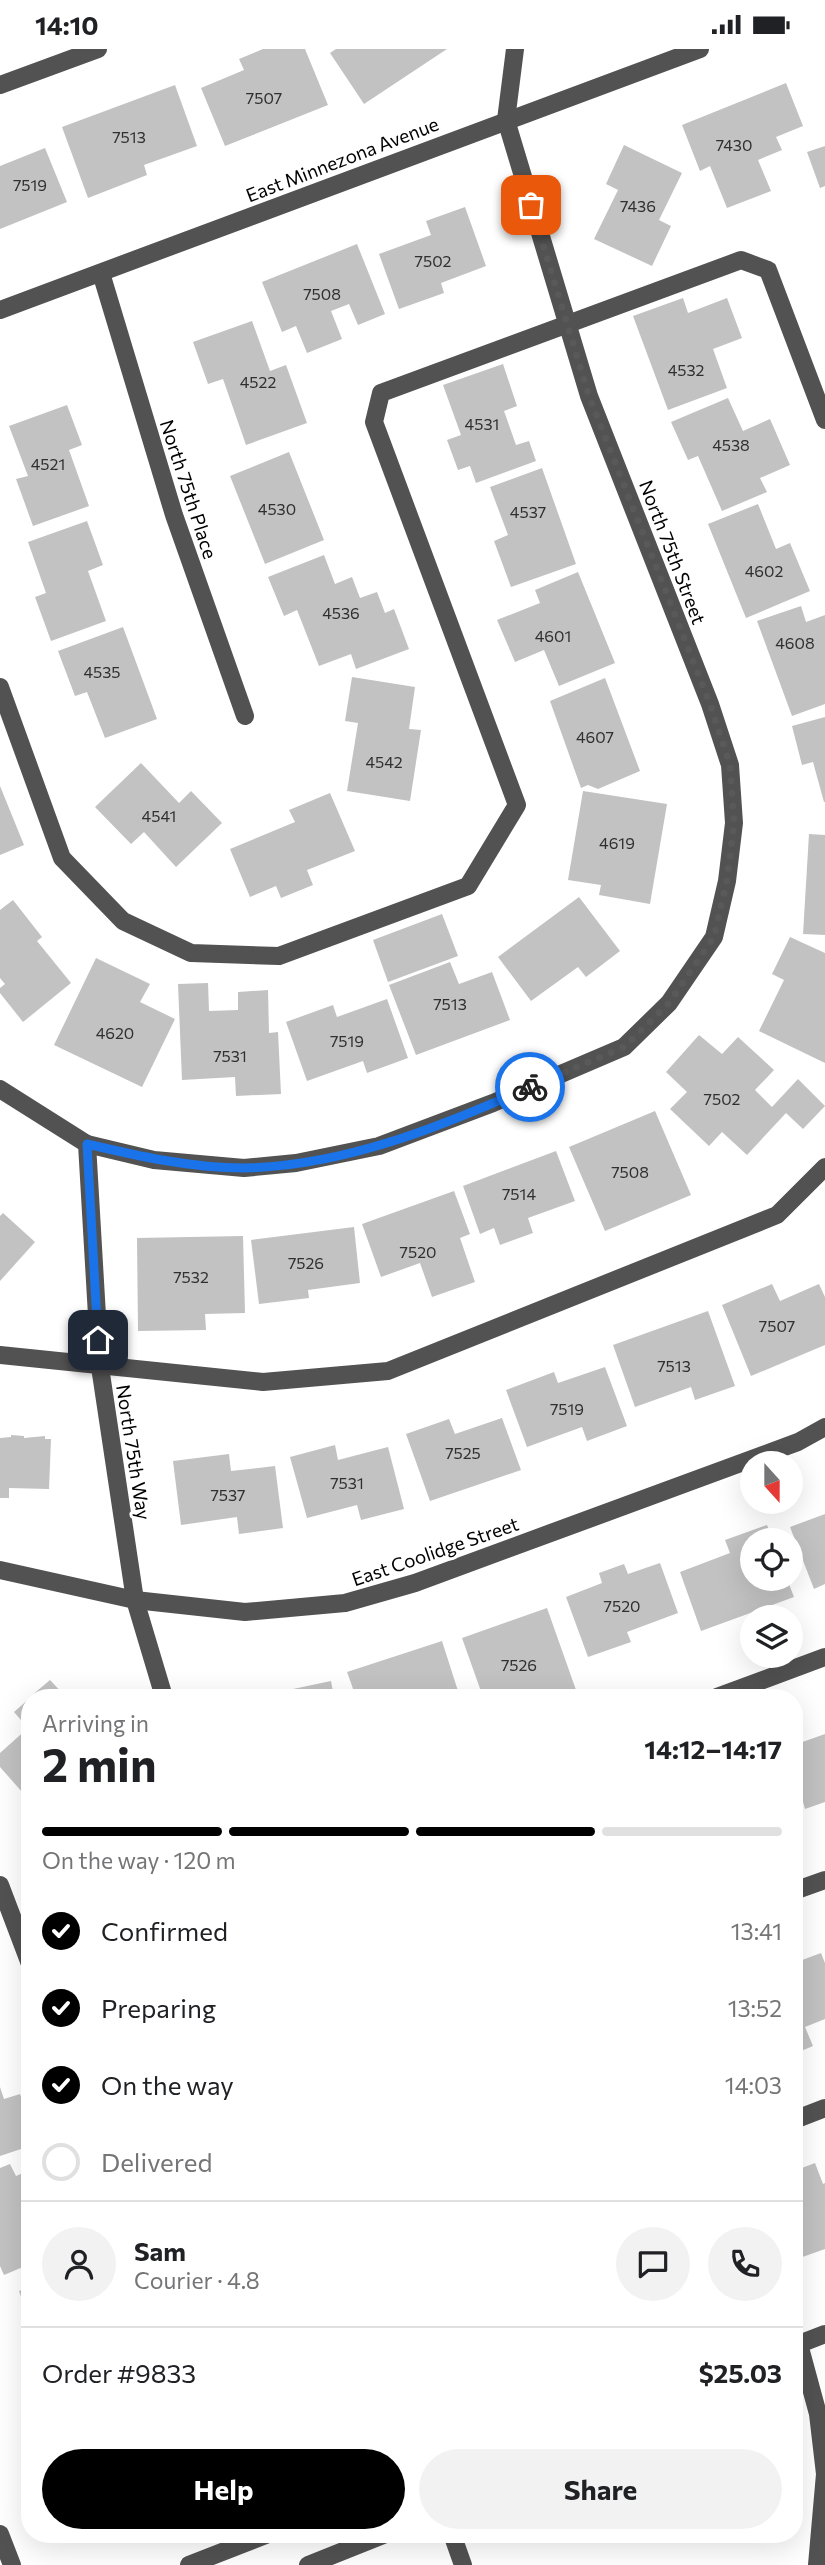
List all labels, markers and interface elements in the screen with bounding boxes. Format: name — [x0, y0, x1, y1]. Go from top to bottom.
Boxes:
text: 14:10 — [35, 9, 99, 40]
house number: 7507 — [246, 88, 282, 107]
street label: East Minnezona Avenue — [242, 112, 442, 206]
house number: 7513 — [112, 127, 146, 146]
house number: 7430 — [716, 135, 752, 154]
house number: 7519 — [13, 175, 47, 194]
pin — [501, 175, 561, 235]
icon: bag — [512, 186, 550, 224]
house number: 7436 — [620, 196, 656, 215]
house number: 7502 — [415, 251, 452, 270]
house number: 7508 — [303, 284, 341, 303]
house number: 4532 — [668, 360, 705, 379]
house number: 4522 — [240, 372, 276, 391]
house number: 4531 — [465, 414, 499, 433]
street label: North 75th Place — [156, 417, 222, 561]
house number: 4538 — [712, 435, 750, 454]
house number: 4521 — [31, 454, 65, 473]
street label: North 75th Street — [635, 477, 711, 628]
house number: 4530 — [258, 499, 296, 518]
house number: 4537 — [510, 502, 546, 521]
house number: 4602 — [745, 561, 783, 580]
house number: 4536 — [322, 603, 360, 622]
house number: 4601 — [535, 626, 571, 645]
house number: 4608 — [775, 633, 815, 652]
house number: 4535 — [83, 662, 121, 681]
house number: 4607 — [576, 727, 614, 746]
house number: 4542 — [365, 752, 403, 771]
house number: 4541 — [142, 806, 176, 825]
house number: 4619 — [599, 833, 635, 852]
house number: 7513 — [433, 994, 467, 1013]
house number: 4620 — [96, 1023, 134, 1042]
house number: 7519 — [330, 1031, 364, 1050]
house number: 7531 — [213, 1046, 247, 1065]
courier — [495, 1052, 565, 1122]
icon: bike — [511, 1068, 549, 1106]
house number: 7502 — [704, 1089, 741, 1108]
house number: 7508 — [611, 1162, 649, 1181]
house number: 7514 — [502, 1184, 536, 1203]
house number: 7520 — [400, 1242, 436, 1261]
house number: 7526 — [288, 1253, 324, 1272]
house number: 7532 — [173, 1267, 209, 1286]
pin — [68, 1310, 128, 1370]
house number: 7507 — [759, 1316, 795, 1335]
icon: home — [79, 1321, 117, 1359]
house number: 7513 — [657, 1356, 691, 1375]
street label: North 75th Way — [112, 1383, 156, 1521]
house number: 7519 — [550, 1399, 584, 1418]
house number: 7525 — [445, 1443, 481, 1462]
north arrow — [740, 1451, 803, 1514]
map controls — [740, 1451, 803, 1668]
house number: 7531 — [330, 1473, 364, 1492]
house number: 7537 — [210, 1485, 246, 1504]
street label: East Coolidge Street — [348, 1512, 522, 1590]
button: locate — [740, 1528, 803, 1591]
house number: 7520 — [604, 1596, 640, 1615]
button: layers — [740, 1605, 803, 1668]
house number: 7526 — [501, 1655, 537, 1674]
text: Arriving in — [42, 1709, 149, 1737]
text: 14:12–14:17 — [644, 1733, 782, 1764]
text: 2 min — [42, 1735, 157, 1791]
text: On the way · 120 m — [42, 1846, 236, 1874]
icon: check — [42, 1912, 80, 1950]
text: Confirmed — [101, 1915, 228, 1946]
text: 13:41 — [731, 1917, 782, 1945]
icon: check — [42, 1989, 80, 2027]
text: Preparing — [101, 1992, 216, 2023]
text: 13:52 — [728, 1994, 782, 2022]
icon: check — [42, 2066, 80, 2104]
text: On the way — [101, 2069, 234, 2100]
text: 14:03 — [725, 2071, 782, 2099]
text: Delivered — [101, 2146, 212, 2177]
button: person — [42, 2227, 116, 2301]
button: chat — [616, 2227, 690, 2301]
button: phone — [708, 2227, 782, 2301]
text: Sam — [134, 2235, 186, 2266]
text: Courier · 4.8 — [134, 2266, 260, 2294]
text: Order #9833 — [42, 2357, 196, 2388]
text: $25.03 — [699, 2357, 782, 2388]
button: Help — [42, 2449, 405, 2529]
button: Share — [419, 2449, 782, 2529]

